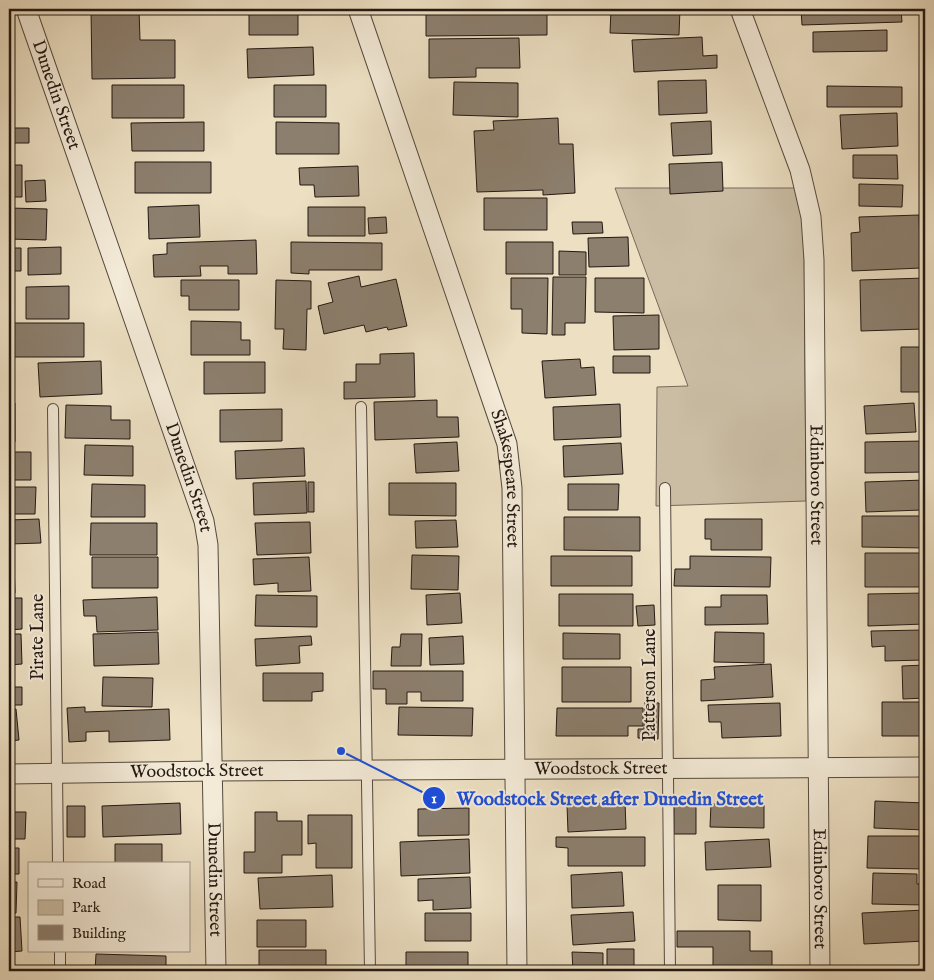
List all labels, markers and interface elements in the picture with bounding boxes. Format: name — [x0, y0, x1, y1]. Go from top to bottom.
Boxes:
street label: Dunedin Street — [26, 37, 86, 153]
street label: Shakespeare Street — [485, 406, 524, 548]
street label: Dunedin Street — [159, 420, 217, 534]
street label: Edinboro Street — [804, 424, 828, 545]
street label: Pirate Lane — [27, 594, 50, 680]
street label: Patterson Lane — [639, 628, 662, 742]
street label: Woodstock Street — [534, 757, 668, 781]
street label: Woodstock Street — [130, 759, 264, 784]
callout: Woodstock Street after Dunedin Street — [422, 781, 774, 815]
text: Woodstock Street after Dunedin Street — [455, 788, 764, 812]
text: 1 — [431, 789, 437, 808]
street label: Dunedin Street — [202, 822, 227, 937]
street label: Edinboro Street — [807, 828, 831, 949]
legend — [28, 862, 190, 952]
text: Road — [72, 874, 107, 893]
text: Park — [72, 898, 102, 917]
text: Building — [72, 924, 127, 943]

